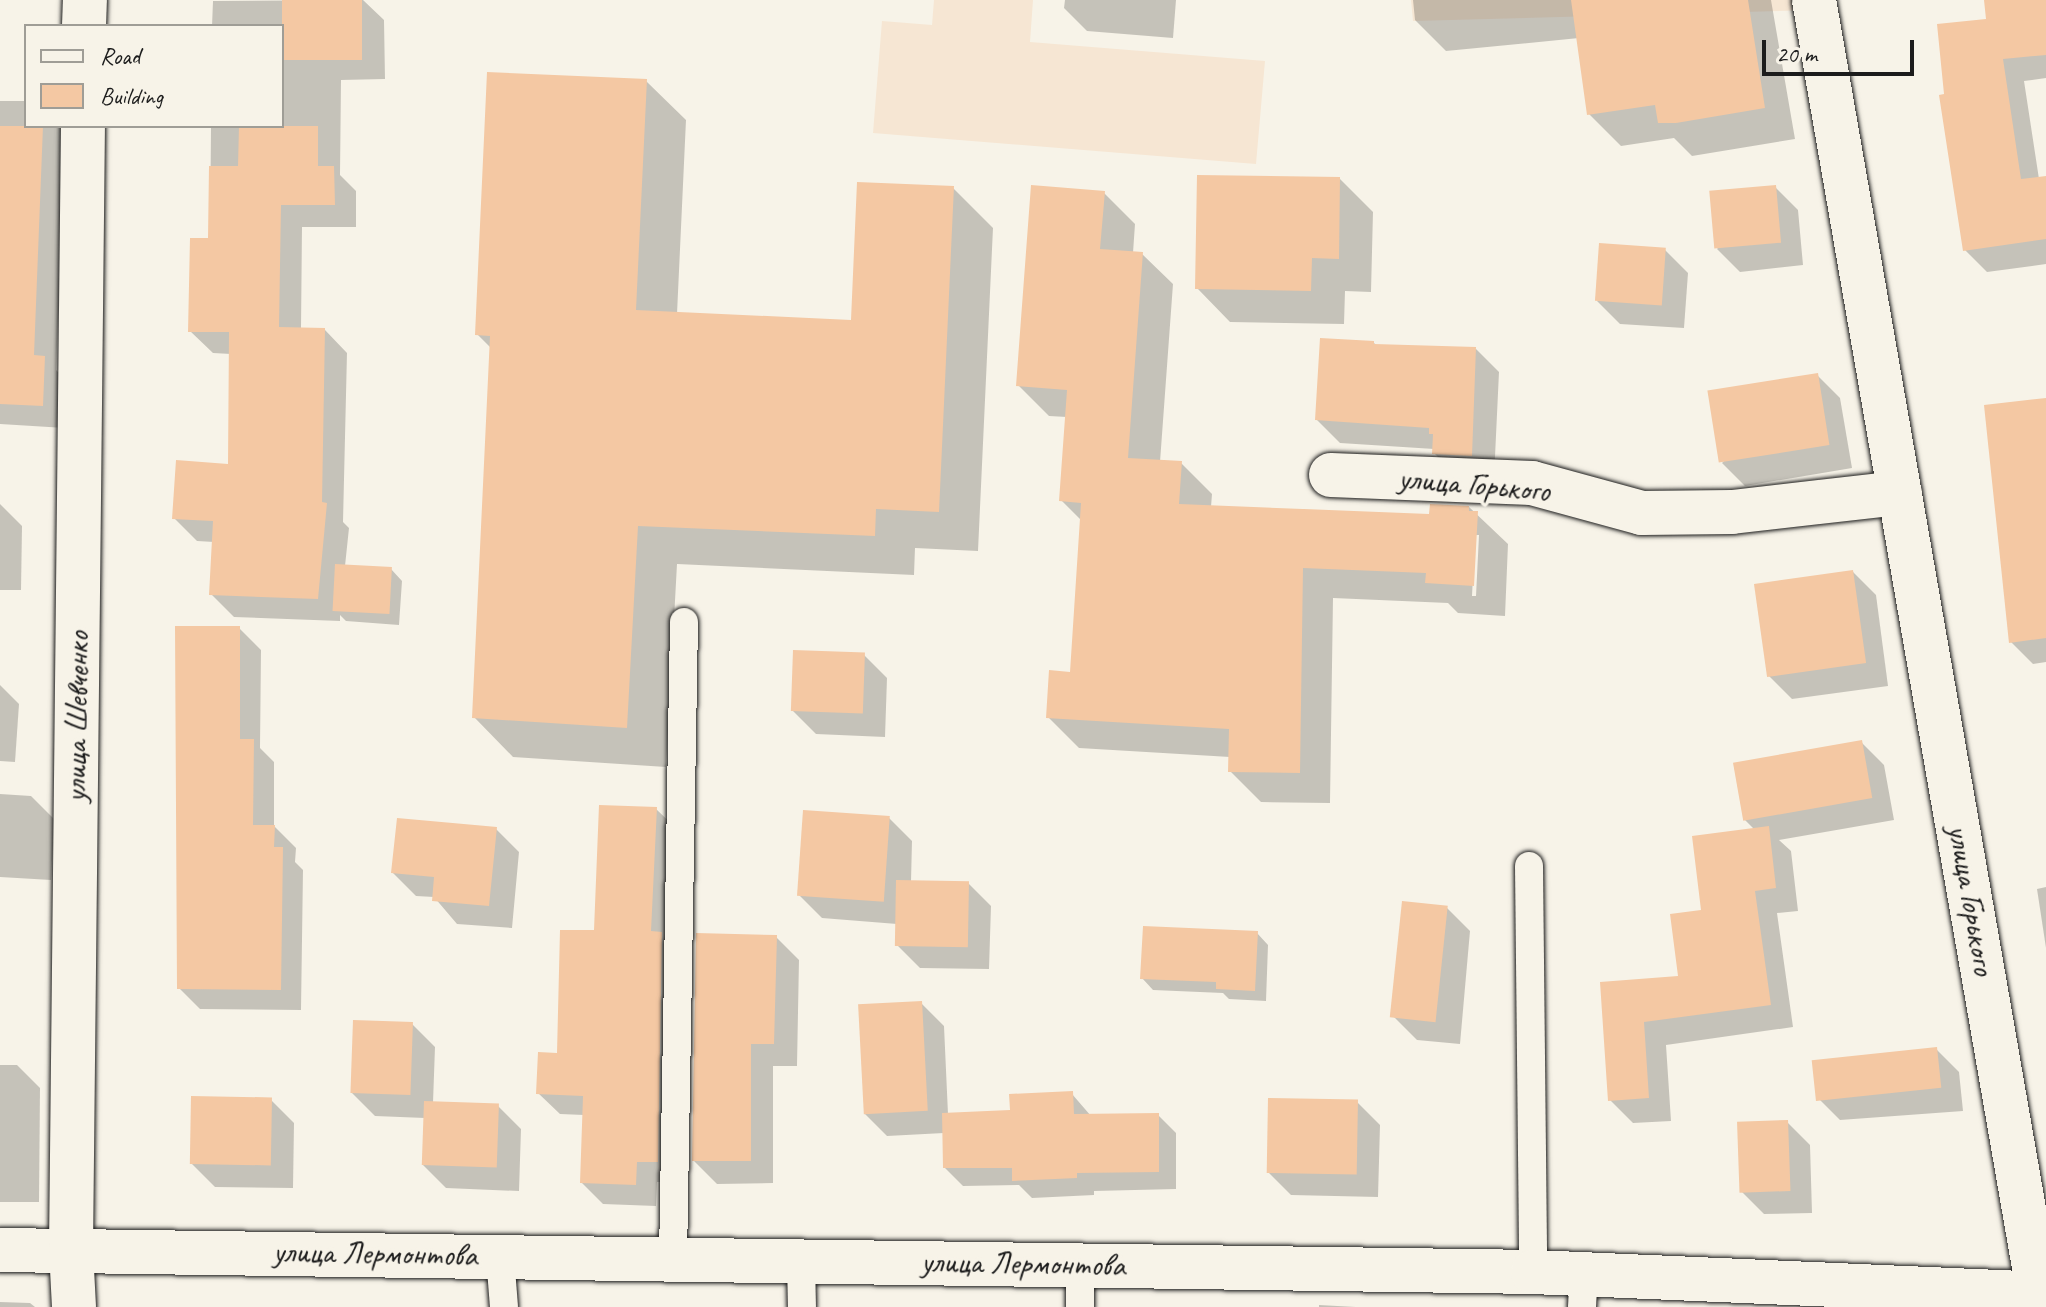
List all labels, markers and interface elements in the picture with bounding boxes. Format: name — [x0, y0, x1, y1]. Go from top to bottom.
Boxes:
legend — [24, 24, 284, 128]
scale bar — [1766, 24, 1918, 74]
text: 20 m — [1776, 39, 1817, 69]
text: Road — [100, 41, 140, 71]
text: Building — [100, 81, 163, 111]
street label: улица Горького — [1397, 459, 1551, 511]
street label: улица Шевченко — [56, 630, 98, 804]
street label: улица Горького — [1939, 823, 2003, 977]
street label: улица Лермонтова — [272, 1233, 478, 1275]
street label: улица Лермонтова — [920, 1243, 1126, 1285]

